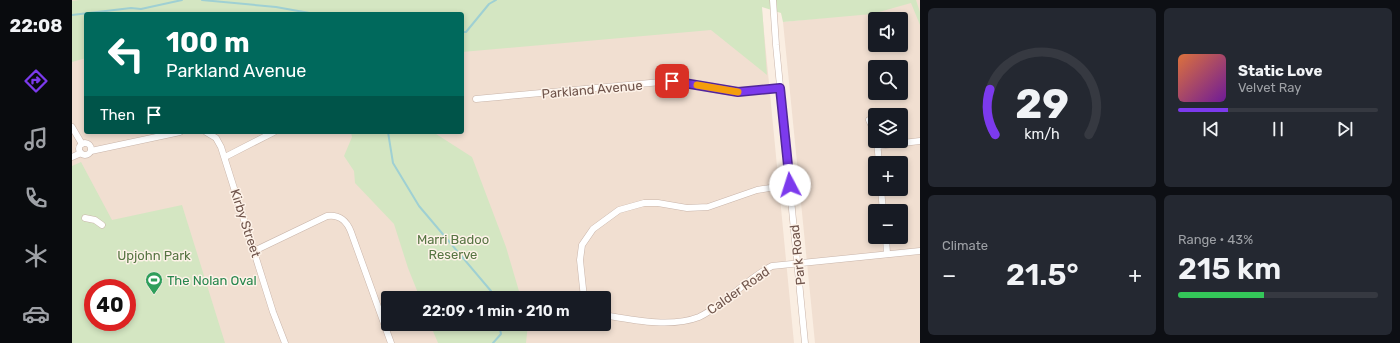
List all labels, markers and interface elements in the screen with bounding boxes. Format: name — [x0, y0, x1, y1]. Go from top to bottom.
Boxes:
map controls — [868, 12, 908, 244]
button: sound — [868, 12, 908, 52]
text: 22:08 — [9, 15, 63, 37]
text: 100 m — [166, 26, 250, 59]
icon: left — [100, 28, 152, 80]
text: Parkland Avenue — [166, 60, 306, 82]
button: search — [868, 60, 908, 100]
text: Static Love — [1238, 62, 1322, 80]
pin — [655, 64, 689, 98]
icon: directions — [22, 67, 50, 95]
icon: arrive — [661, 70, 683, 92]
street label: Parkland Avenue — [541, 78, 643, 101]
text: 29 — [1015, 79, 1069, 128]
text: Velvet Ray — [1238, 80, 1301, 95]
icon: arrive — [143, 104, 165, 126]
text: Then — [100, 106, 135, 124]
button: layers — [868, 108, 908, 148]
icon: previous — [1200, 118, 1222, 140]
icon: pause — [1267, 118, 1289, 140]
icon: next — [1334, 118, 1356, 140]
icon: music — [22, 125, 50, 153]
text: km/h — [1024, 126, 1060, 143]
button: + — [868, 156, 908, 196]
position arrow — [769, 164, 811, 206]
icon: phone — [22, 184, 50, 212]
street label: Kirby Street — [227, 187, 264, 259]
button: − — [868, 204, 908, 244]
street label: Park Road — [787, 224, 808, 286]
park label: Marri Badoo Reserve — [417, 232, 489, 262]
text: Range · 43% — [1178, 232, 1253, 247]
text: Climate — [942, 238, 988, 253]
icon: climate — [22, 242, 50, 270]
park label: Upjohn Park — [117, 248, 191, 263]
text: 215 km — [1178, 251, 1281, 287]
text: 21.5° — [1006, 257, 1079, 293]
text: − — [942, 262, 956, 289]
text: + — [1128, 262, 1142, 289]
street label: Calder Road — [704, 263, 772, 317]
sports icon: The Nolan Oval — [144, 270, 164, 295]
place label: The Nolan Oval — [167, 273, 257, 288]
speed limit sign: 40 — [84, 279, 136, 331]
icon: car — [22, 300, 50, 328]
text: 22:09 · 1 min · 210 m — [422, 302, 570, 320]

